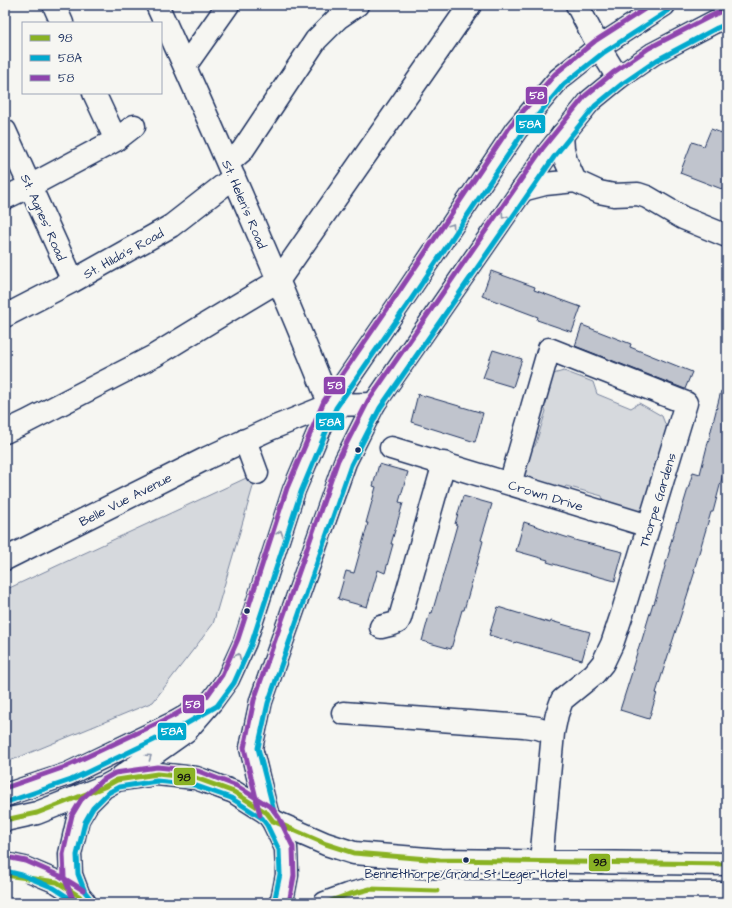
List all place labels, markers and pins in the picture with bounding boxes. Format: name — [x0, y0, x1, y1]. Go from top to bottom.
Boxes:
unlabelled marker — [353, 445, 363, 455]
unlabelled marker — [242, 606, 252, 616]
marker: Bennetthorpe/Grand St Leger Hotel — [461, 855, 471, 865]
place label: Bennetthorpe/Grand St Leger Hotel — [365, 866, 567, 884]

